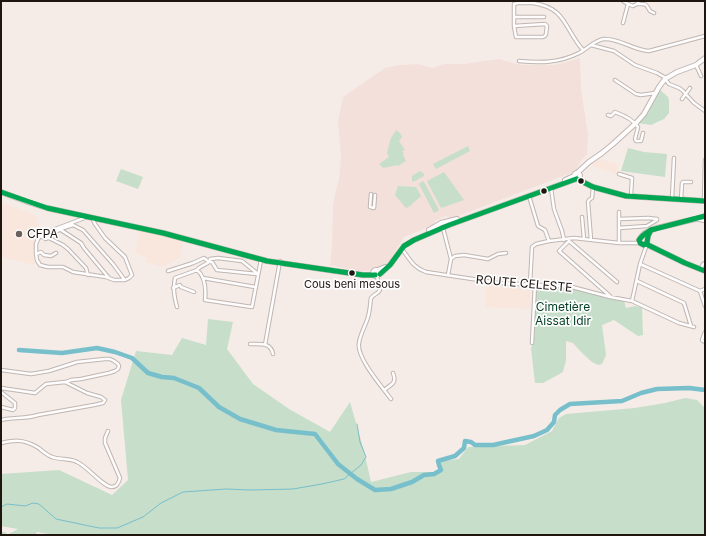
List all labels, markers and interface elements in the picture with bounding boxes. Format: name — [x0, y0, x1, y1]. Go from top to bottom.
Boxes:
unlabelled marker — [576, 176, 586, 186]
unlabelled marker — [539, 186, 549, 196]
place label: CFPA — [27, 227, 58, 241]
marker: CFPA — [14, 229, 24, 239]
marker: Cous beni mesous — [347, 268, 357, 278]
street label: ROUTE CELESTE — [475, 273, 573, 295]
place label: Cous beni mesous — [304, 278, 400, 292]
park label: Cimetière Aissat Idir — [535, 300, 591, 328]

